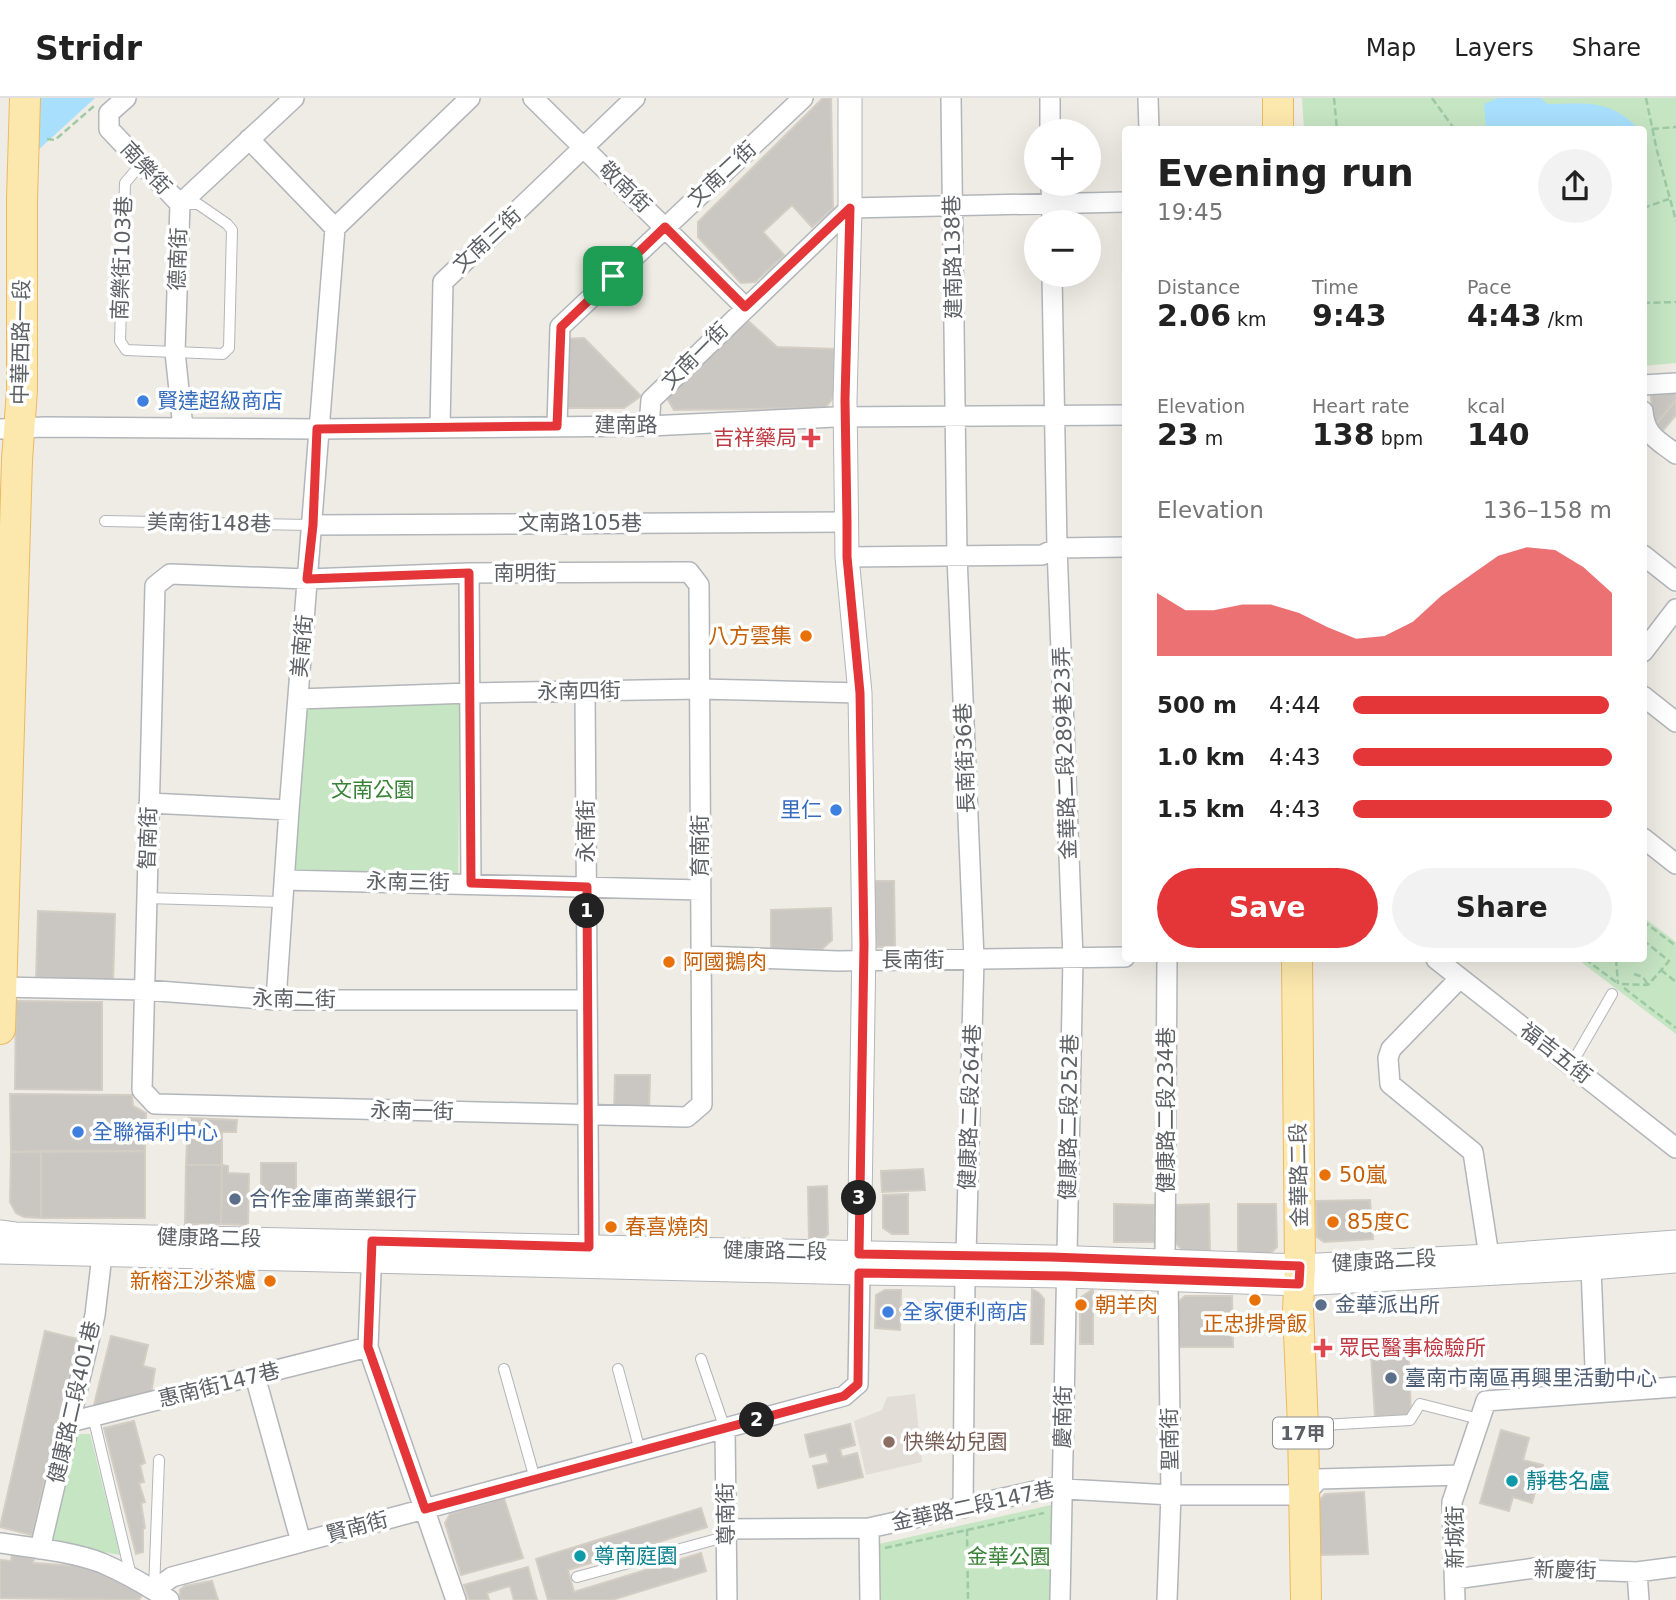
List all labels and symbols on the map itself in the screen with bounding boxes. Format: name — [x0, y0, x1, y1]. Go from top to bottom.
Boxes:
street label: 南樂街 — [116, 137, 176, 199]
street label: 文南二街 — [683, 137, 761, 211]
street label: 敬南街 — [594, 156, 656, 218]
street label: 建南路138巷 — [940, 195, 966, 319]
street label: 南樂街103巷 — [108, 196, 136, 320]
street label: 文南三街 — [448, 203, 526, 277]
street label: 德南街 — [165, 227, 191, 291]
pin — [583, 246, 643, 306]
street label: 中華西路一段 — [8, 279, 34, 405]
street label: 文南一街 — [657, 318, 733, 394]
place label: 賢達超級商店 — [157, 389, 283, 413]
marker: 賢達超級商店 — [135, 393, 151, 409]
street label: 建南路 — [595, 413, 658, 437]
place label: 吉祥藥局 — [713, 426, 797, 450]
marker: 吉祥藥局 — [803, 430, 819, 446]
street label: 美南街148巷 — [147, 510, 271, 536]
street label: 文南路105巷 — [518, 511, 642, 535]
street label: 南明街 — [494, 561, 557, 585]
street label: 美南街 — [287, 614, 317, 678]
place label: 八方雲集 — [708, 624, 792, 648]
marker: 八方雲集 — [798, 628, 814, 644]
street label: 金華路二段289巷23弄 — [1049, 646, 1081, 860]
street label: 永南四街 — [537, 678, 621, 704]
street label: 長南街36巷 — [951, 702, 979, 814]
park label: 文南公園 — [331, 778, 415, 802]
place label: 里仁 — [780, 798, 822, 822]
street label: 永南街 — [574, 800, 598, 863]
marker: 里仁 — [828, 802, 844, 818]
street label: 智南街 — [135, 806, 161, 870]
street label: 育南街 — [688, 815, 712, 878]
street label: 永南三街 — [366, 869, 450, 895]
pin: 1 — [570, 894, 604, 928]
street label: 長南街 — [882, 948, 945, 972]
place label: 阿國鵝肉 — [683, 950, 767, 974]
marker: 阿國鵝肉 — [661, 954, 677, 970]
street label: 永南二街 — [252, 986, 336, 1012]
street label: 福吉五街 — [1516, 1018, 1596, 1088]
street label: 健康路二段264巷 — [955, 1024, 985, 1190]
street label: 健康路二段234巷 — [1154, 1027, 1178, 1193]
street label: 健康路二段252巷 — [1056, 1034, 1082, 1200]
street label: 永南一街 — [370, 1098, 454, 1124]
place label: 全聯福利中心 — [92, 1120, 218, 1144]
street label: 金華路二段 — [1286, 1122, 1312, 1228]
marker: 全聯福利中心 — [70, 1124, 86, 1140]
place label: 50嵐 — [1339, 1163, 1387, 1187]
marker: 50嵐 — [1317, 1167, 1333, 1183]
pin: 3 — [842, 1180, 876, 1216]
place label: 合作金庫商業銀行 — [249, 1187, 417, 1211]
marker: 合作金庫商業銀行 — [227, 1191, 243, 1207]
place label: 85度C — [1347, 1210, 1409, 1234]
marker: 85度C — [1325, 1214, 1341, 1230]
place label: 春喜燒肉 — [625, 1215, 709, 1239]
marker: 春喜燒肉 — [603, 1219, 619, 1235]
street label: 健康路二段 — [156, 1225, 262, 1251]
street label: 健康路二段 — [722, 1238, 828, 1264]
street label: 健康路二段 — [1331, 1246, 1437, 1276]
place label: 新榕江沙茶爐 — [130, 1269, 256, 1293]
marker: 新榕江沙茶爐 — [262, 1273, 278, 1289]
marker: 正忠排骨飯 — [1247, 1292, 1263, 1308]
place label: 朝羊肉 — [1095, 1293, 1158, 1317]
place label: 金華派出所 — [1335, 1293, 1440, 1317]
marker: 朝羊肉 — [1073, 1297, 1089, 1313]
marker: 金華派出所 — [1313, 1297, 1329, 1313]
place label: 全家便利商店 — [902, 1300, 1028, 1324]
marker: 全家便利商店 — [880, 1304, 896, 1320]
place label: 正忠排骨飯 — [1203, 1312, 1308, 1336]
street label: 健康路二段401巷 — [44, 1318, 104, 1486]
place label: 眾民醫事檢驗所 — [1339, 1336, 1486, 1360]
marker: 眾民醫事檢驗所 — [1313, 1338, 1333, 1358]
street label: 惠南街147巷 — [156, 1358, 282, 1412]
place label: 臺南市南區再興里活動中心 — [1405, 1366, 1657, 1390]
marker: 臺南市南區再興里活動中心 — [1383, 1370, 1399, 1386]
street label: 慶南街 — [1050, 1385, 1076, 1449]
pin: 2 — [740, 1402, 774, 1438]
street label: 聖南街 — [1157, 1407, 1183, 1471]
road number: 17甲 — [1273, 1418, 1333, 1448]
place label: 快樂幼兒園 — [903, 1430, 1008, 1454]
marker: 快樂幼兒園 — [881, 1434, 897, 1450]
place label: 靜巷名盧 — [1526, 1469, 1610, 1493]
marker: 靜巷名盧 — [1504, 1473, 1520, 1489]
street label: 金華路二段147巷 — [889, 1477, 1057, 1535]
street label: 尊南街 — [713, 1482, 739, 1546]
street label: 新城街 — [1443, 1506, 1467, 1569]
street label: 賢南街 — [323, 1507, 391, 1547]
place label: 尊南庭園 — [594, 1544, 678, 1568]
park label: 金華公園 — [967, 1545, 1051, 1569]
marker: 尊南庭園 — [572, 1548, 588, 1564]
street label: 新慶街 — [1533, 1557, 1597, 1583]

